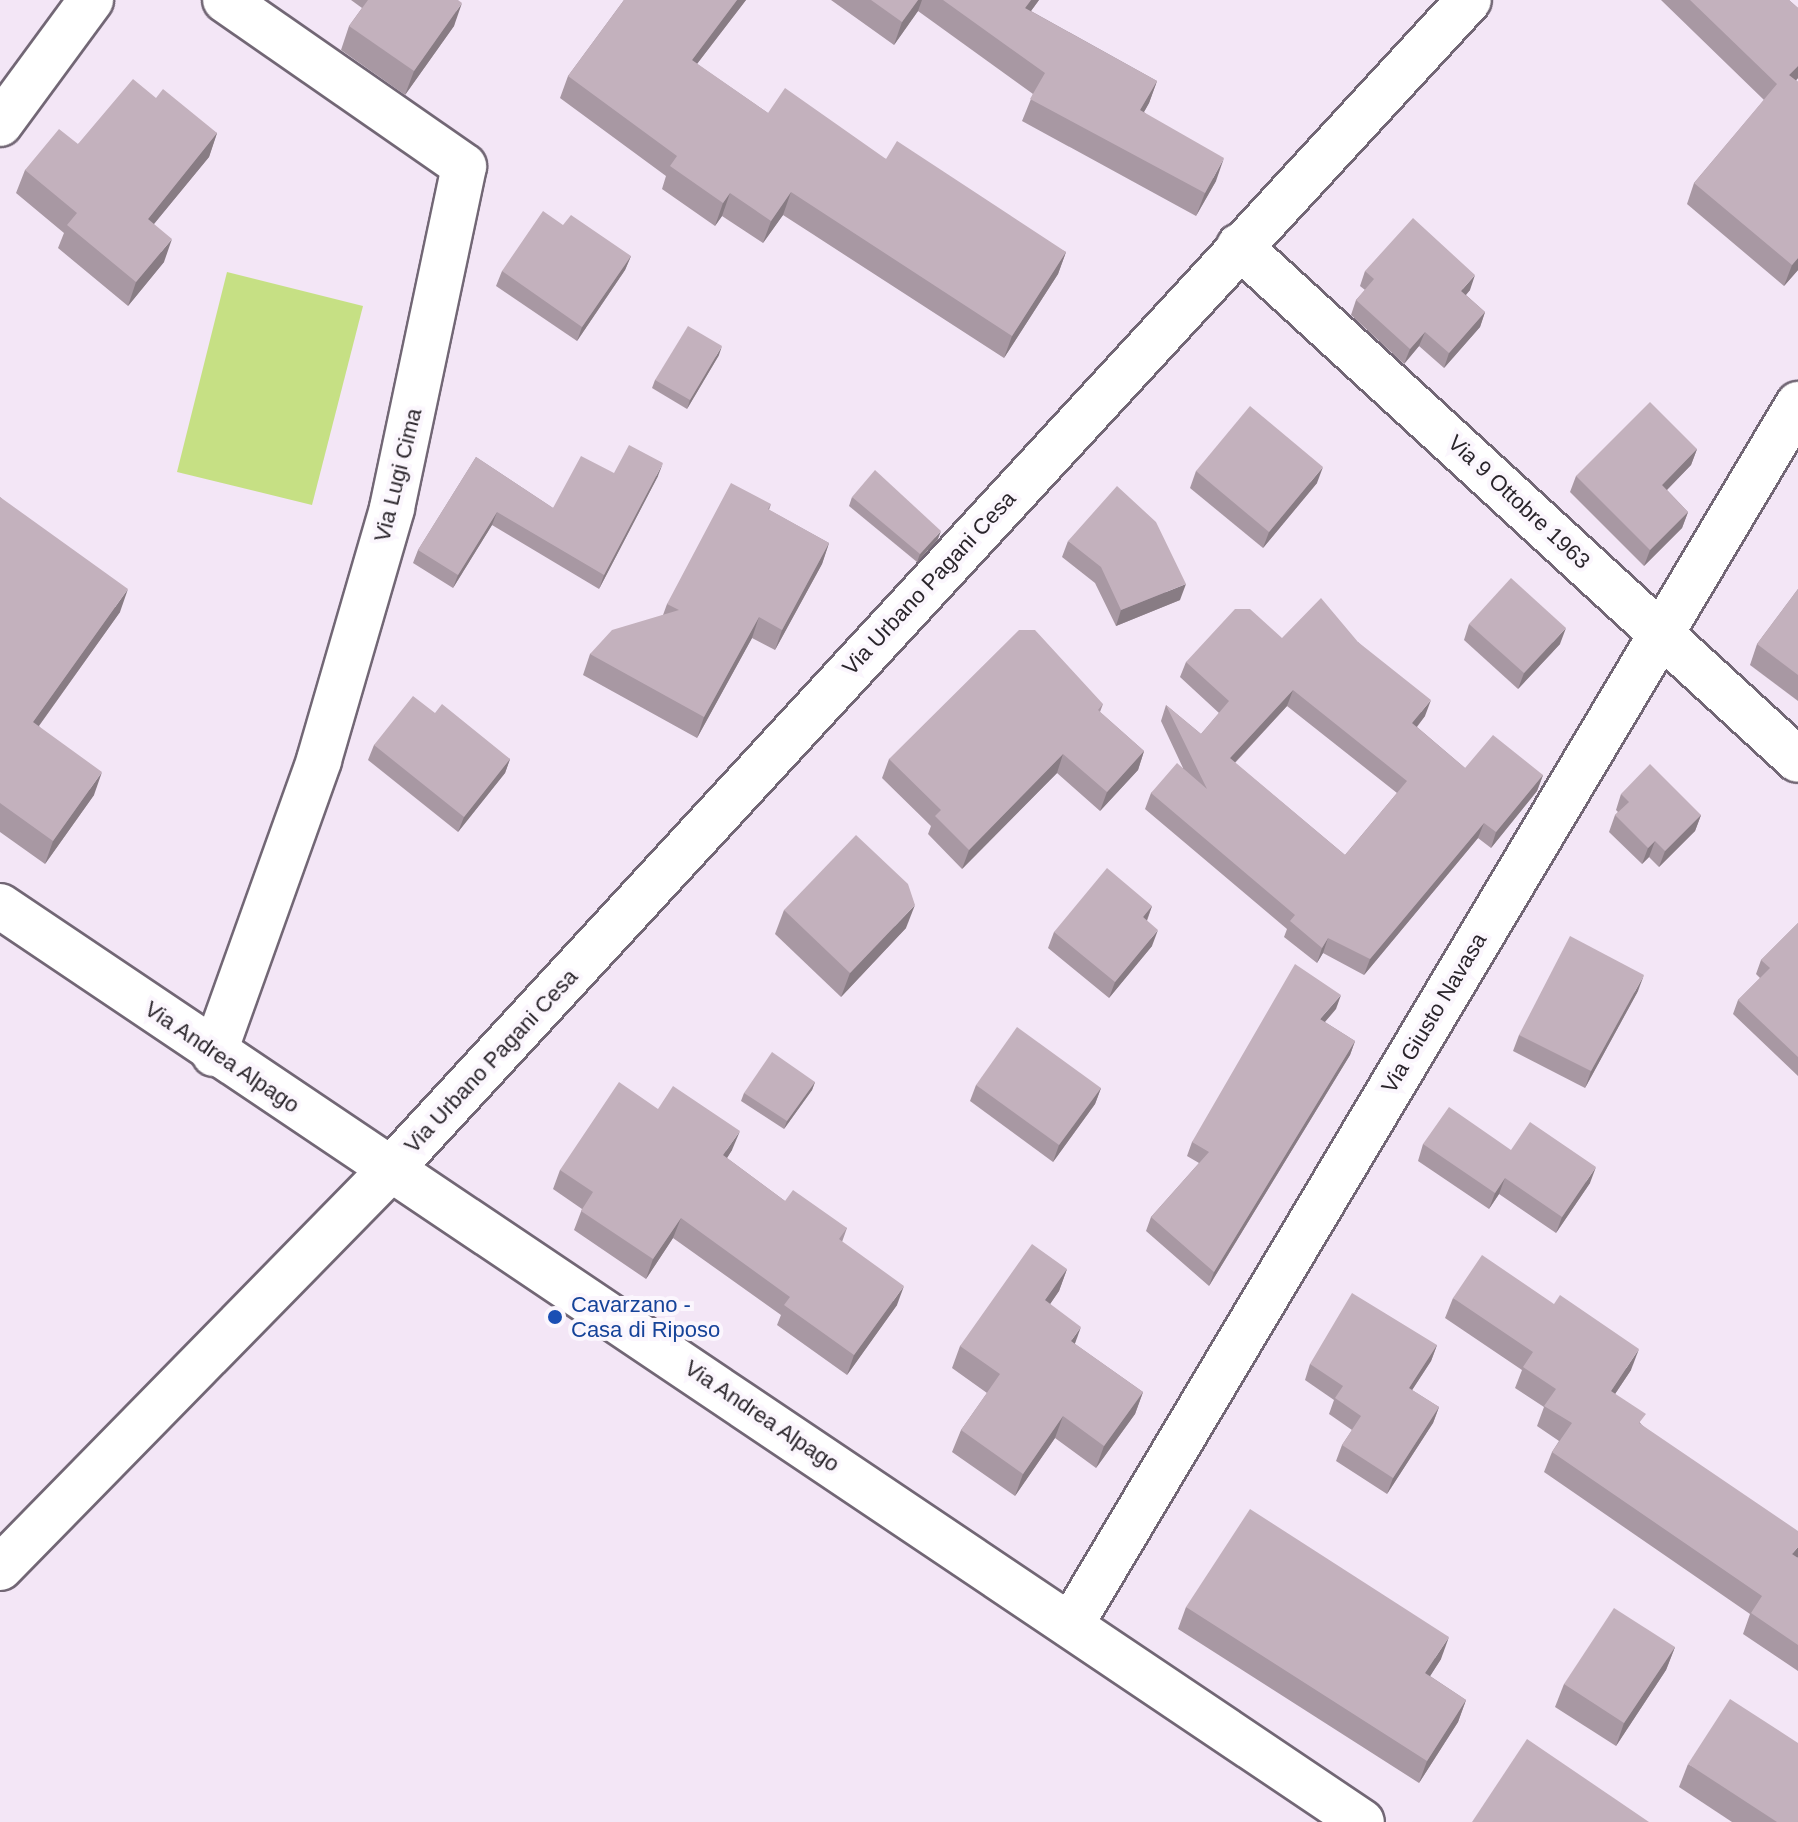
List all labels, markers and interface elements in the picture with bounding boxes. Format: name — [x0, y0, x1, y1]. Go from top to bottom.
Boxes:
street label: Via Lugi Cima — [369, 406, 427, 544]
street label: Via 9 Ottobre 1963 — [1443, 430, 1595, 574]
street label: Via Urbano Pagani Cesa — [837, 486, 1021, 680]
street label: Via Giusto Navasa — [1376, 928, 1492, 1098]
street label: Via Urbano Pagani Cesa — [399, 964, 583, 1158]
street label: Via Andrea Alpago — [139, 995, 305, 1119]
place label: Cavarzano - Casa di Riposo — [571, 1291, 720, 1342]
marker: Cavarzano - Casa di Riposo — [546, 1308, 564, 1326]
street label: Via Andrea Alpago — [679, 1354, 845, 1478]

